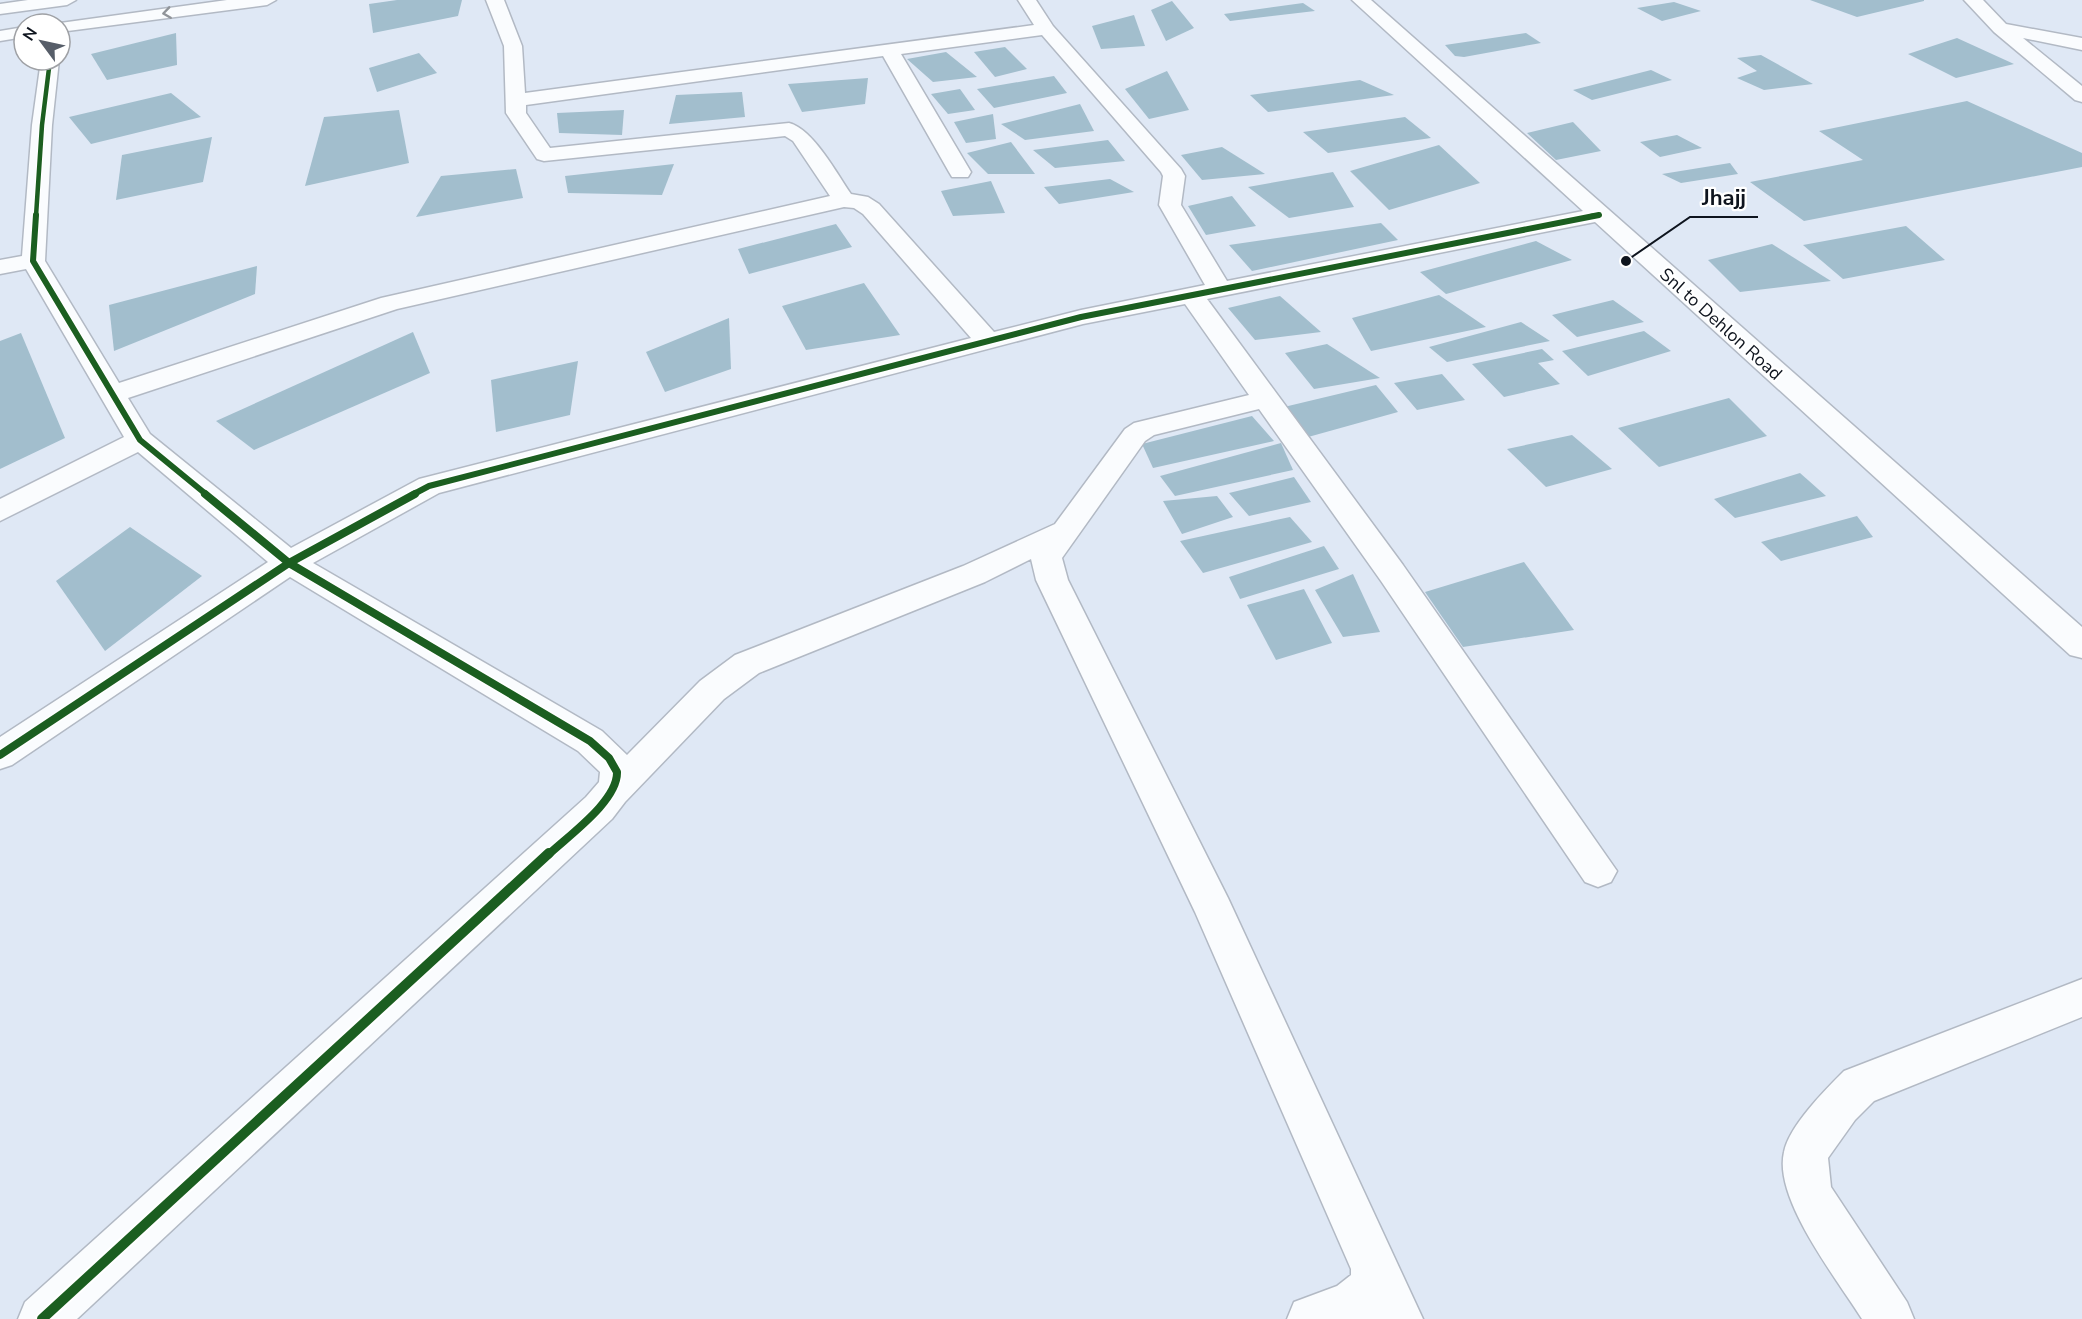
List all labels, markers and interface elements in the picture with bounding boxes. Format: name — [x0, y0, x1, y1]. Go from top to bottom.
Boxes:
one-way arrow — [163, 7, 172, 19]
north arrow — [12, 12, 72, 72]
text: N — [18, 23, 43, 45]
callout: Jhajj — [1690, 177, 1758, 217]
text: Jhajj — [1701, 183, 1746, 213]
street label: Snl to Dehlon Road — [1655, 262, 1787, 386]

